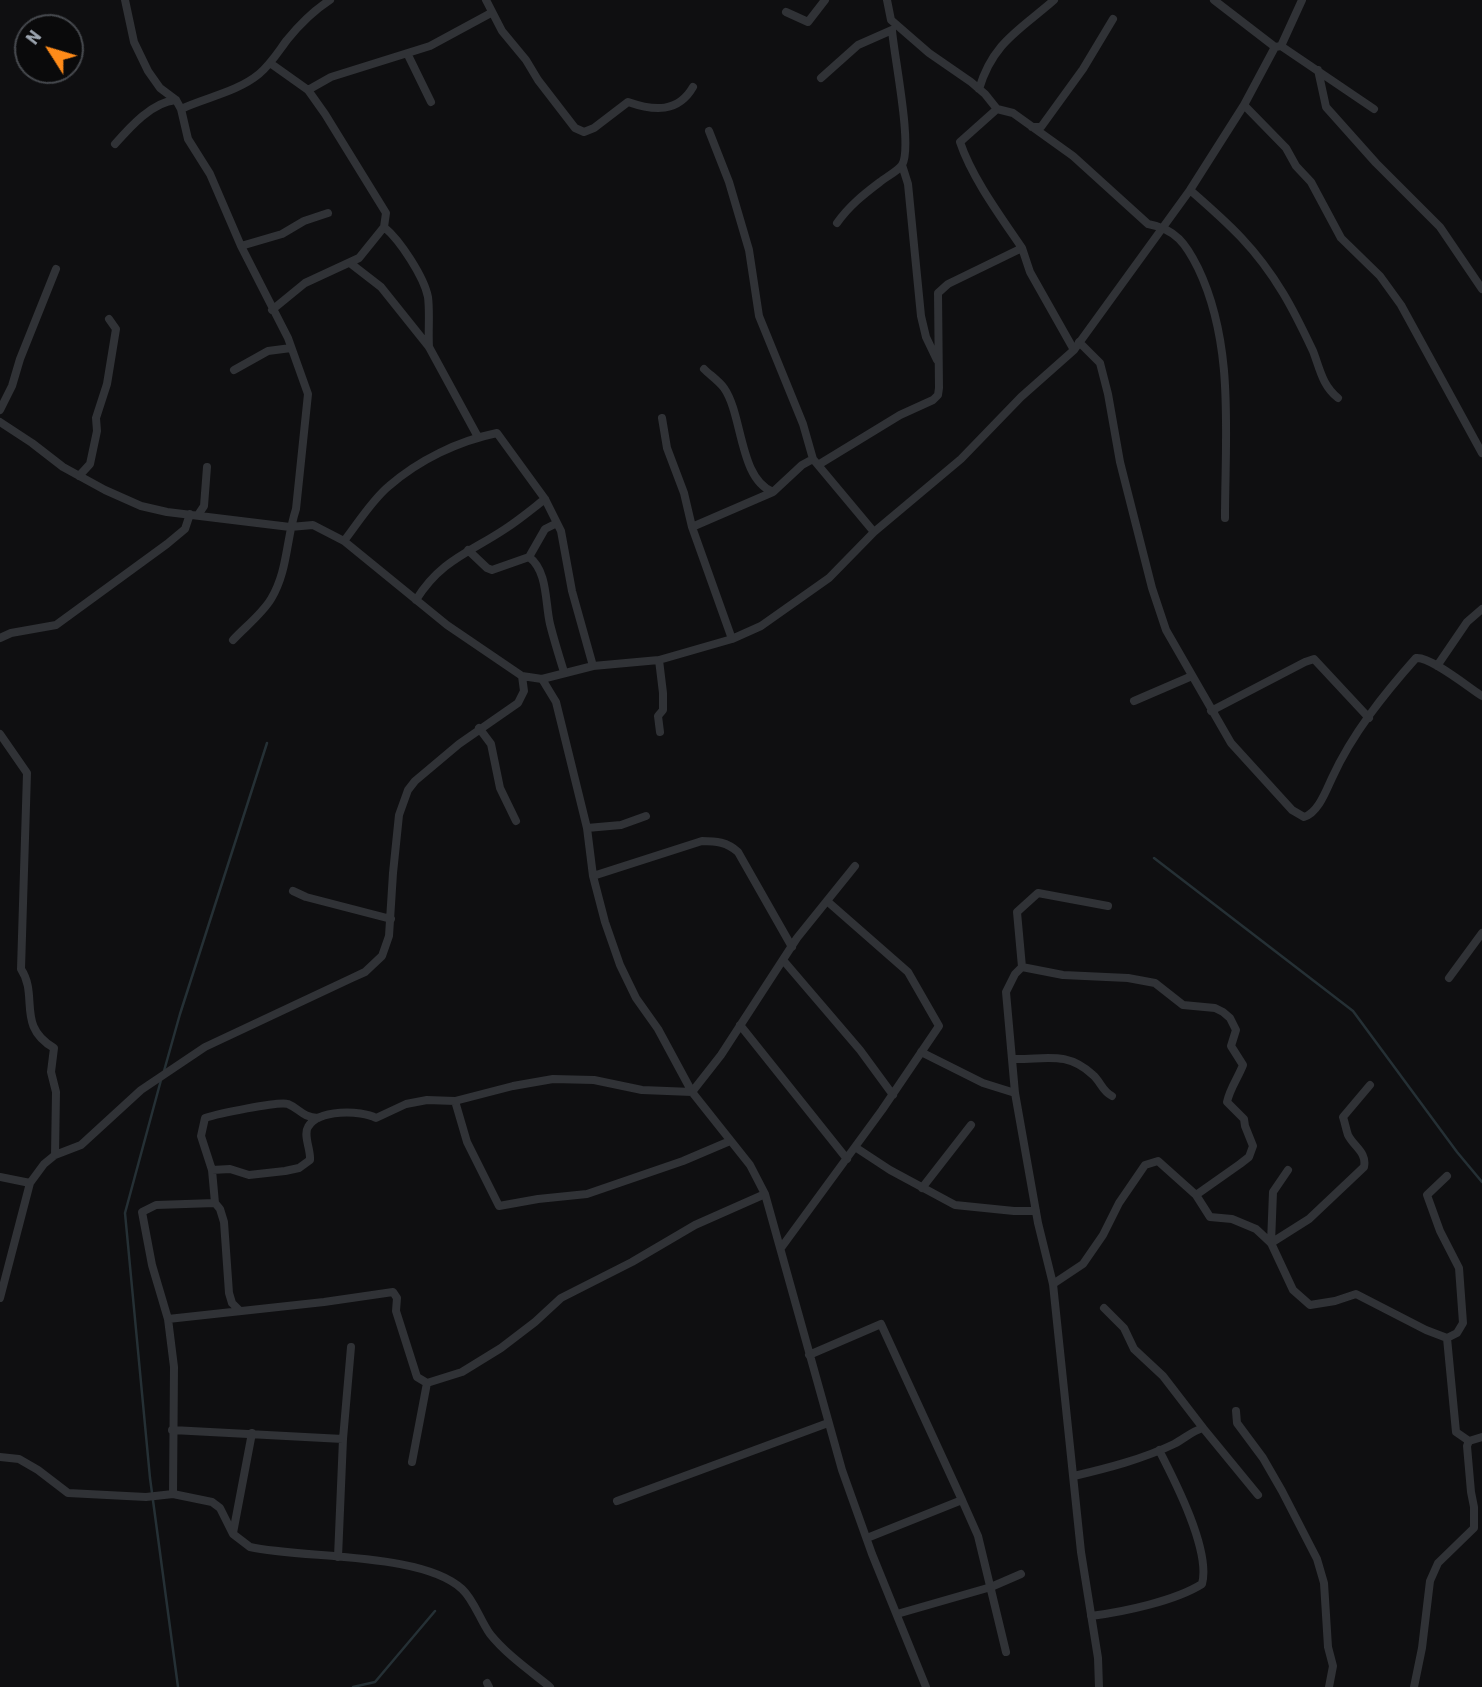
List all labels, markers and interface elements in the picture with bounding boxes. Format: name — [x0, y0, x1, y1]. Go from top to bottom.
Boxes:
north arrow — [14, 14, 84, 84]
text: N — [21, 26, 46, 49]

